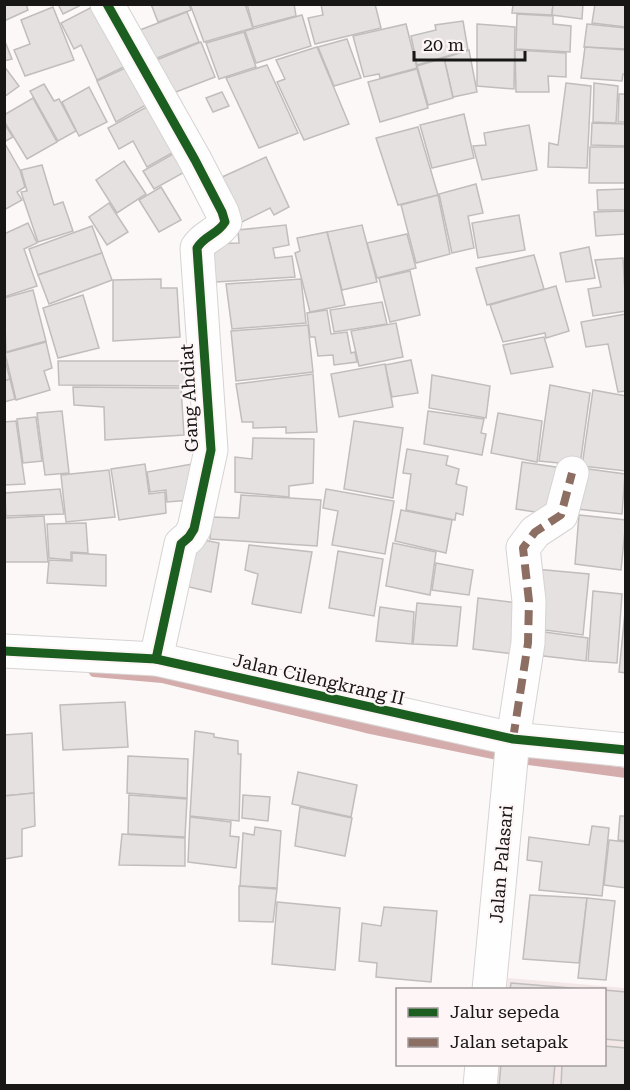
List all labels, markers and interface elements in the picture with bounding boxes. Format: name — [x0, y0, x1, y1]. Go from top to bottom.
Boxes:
scale bar — [414, 24, 525, 62]
text: 20 m — [423, 34, 464, 55]
street label: Gang Ahdiat — [176, 343, 202, 453]
street label: Jalan Cilengkrang II — [231, 649, 407, 709]
street label: Jalan Palasari — [485, 804, 517, 924]
legend — [396, 988, 606, 1066]
text: Jalur sepeda — [450, 1001, 560, 1022]
text: Jalan setapak — [450, 1031, 568, 1052]

